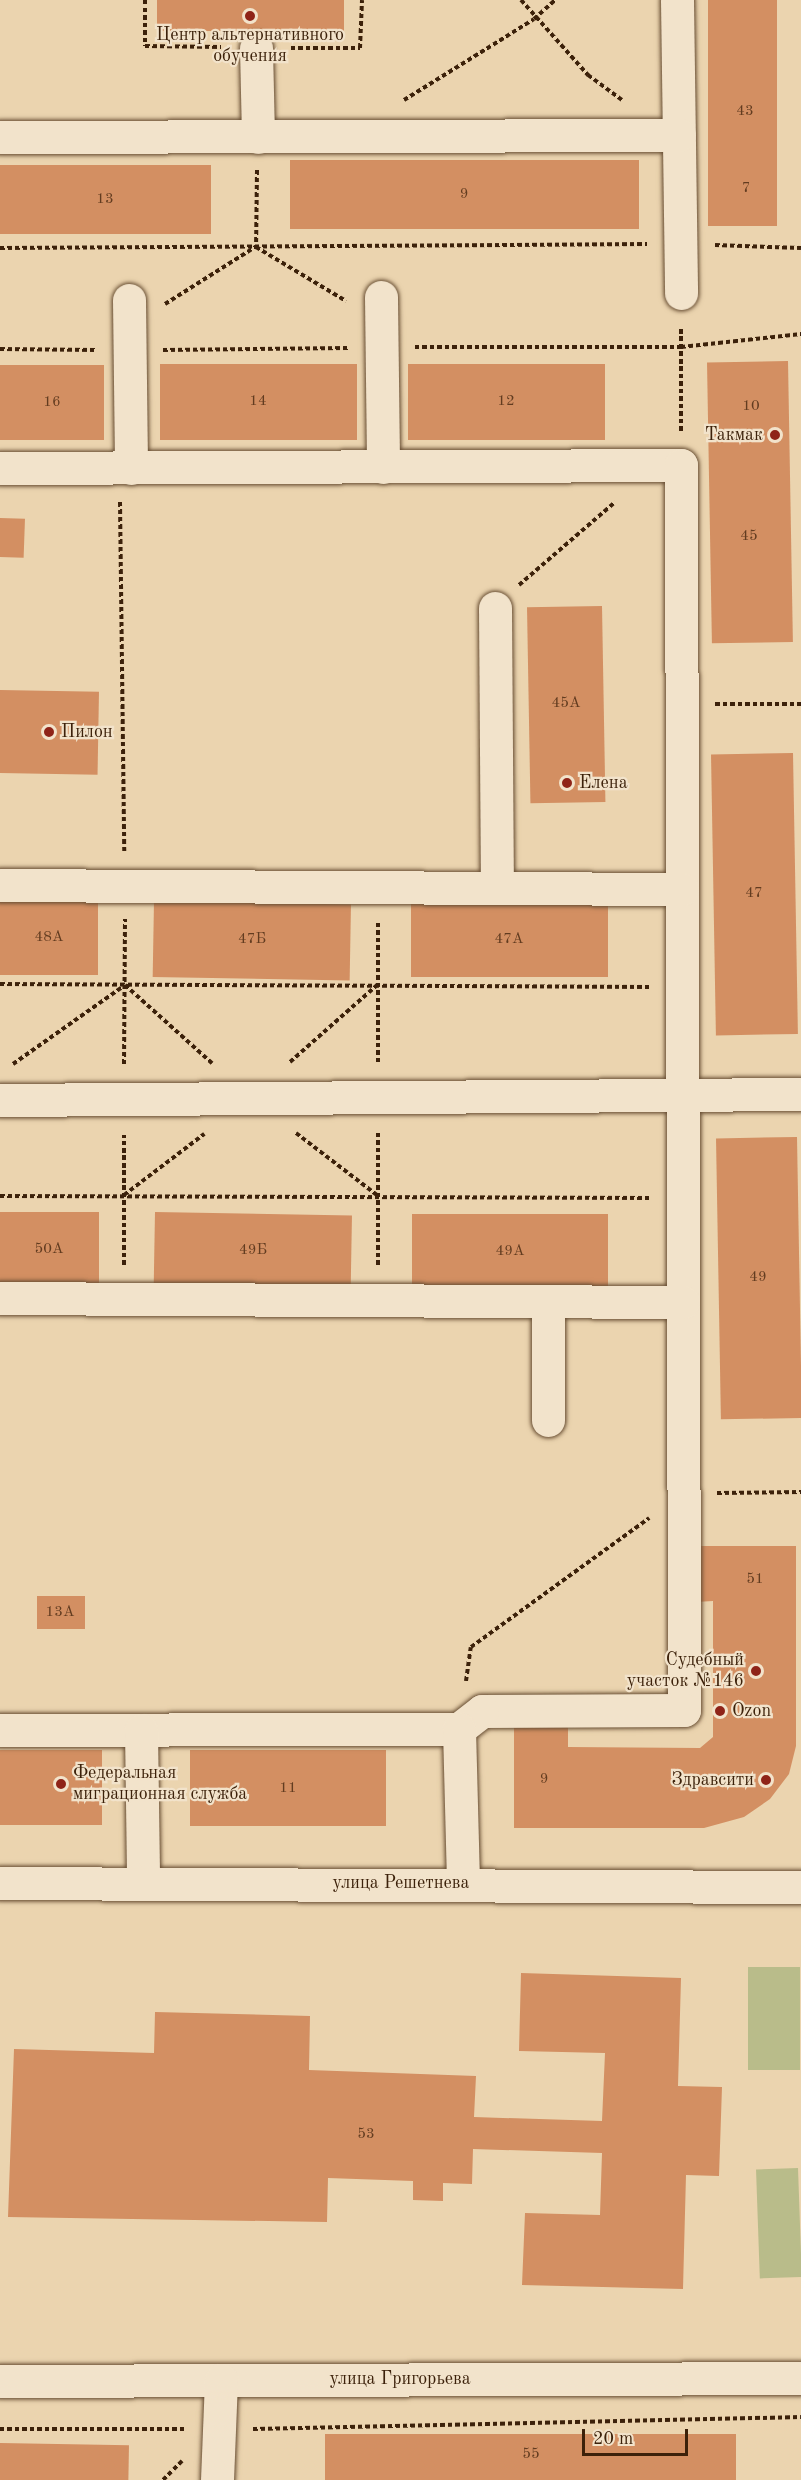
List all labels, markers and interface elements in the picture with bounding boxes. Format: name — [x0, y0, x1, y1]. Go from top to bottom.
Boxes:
marker: Центр альтернативного обучения — [243, 9, 257, 23]
place label: Центр альтернативного обучения — [156, 25, 344, 68]
house number: 43 — [736, 103, 754, 121]
house number: 7 — [742, 180, 750, 198]
house number: 9 — [460, 186, 468, 204]
house number: 13 — [96, 191, 114, 209]
house number: 14 — [249, 393, 267, 411]
house number: 12 — [497, 393, 515, 411]
house number: 16 — [43, 394, 61, 412]
house number: 10 — [742, 398, 760, 416]
place label: Такмак — [705, 424, 763, 446]
marker: Такмак — [768, 428, 782, 442]
house number: 45 — [740, 528, 758, 546]
house number: 45А — [552, 695, 580, 713]
place label: Пилон — [61, 721, 113, 743]
marker: Пилон — [42, 725, 56, 739]
place label: Елена — [579, 772, 628, 794]
marker: Елена — [560, 776, 574, 790]
house number: 47 — [745, 885, 763, 903]
house number: 48А — [35, 929, 63, 947]
house number: 47Б — [238, 931, 266, 949]
house number: 47А — [495, 931, 523, 949]
house number: 50А — [35, 1241, 63, 1259]
house number: 49Б — [239, 1242, 267, 1260]
house number: 49А — [496, 1243, 524, 1261]
house number: 49 — [749, 1269, 767, 1287]
house number: 51 — [746, 1571, 764, 1589]
house number: 13А — [46, 1604, 74, 1622]
place label: Судебный участок №146 — [627, 1650, 744, 1692]
marker: Судебный участок №146 — [749, 1664, 763, 1678]
place label: Ozon — [732, 1700, 771, 1722]
marker: Ozon — [713, 1704, 727, 1718]
place label: Федеральная миграционная служба — [73, 1763, 247, 1806]
place label: Здравсити — [671, 1769, 754, 1791]
house number: 9 — [540, 1771, 548, 1789]
marker: Здравсити — [759, 1773, 773, 1787]
marker: Федеральная миграционная служба — [54, 1777, 68, 1791]
house number: 11 — [279, 1780, 297, 1798]
street label: улица Решетнева — [333, 1872, 469, 1894]
house number: 53 — [357, 2126, 375, 2144]
street label: улица Григорьева — [329, 2368, 471, 2390]
scale bar — [585, 2417, 692, 2455]
text: 20 m — [593, 2430, 633, 2448]
house number: 55 — [522, 2446, 540, 2464]

